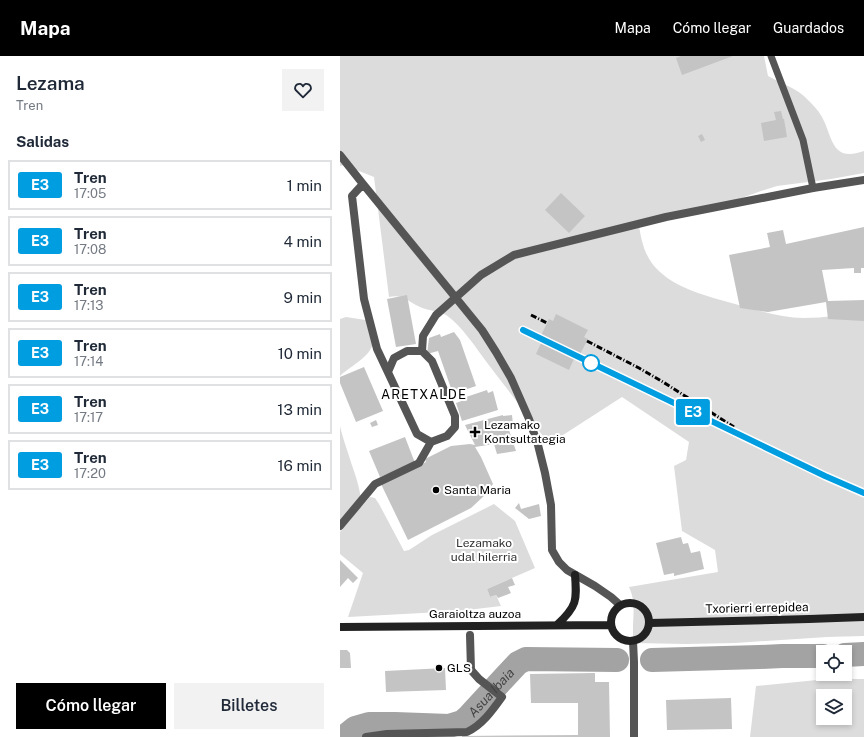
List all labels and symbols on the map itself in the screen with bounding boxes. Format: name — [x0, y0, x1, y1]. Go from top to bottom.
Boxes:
unlabelled marker — [582, 354, 600, 372]
district label: ARETXALDE — [381, 387, 467, 402]
line badge: E3 — [675, 399, 711, 425]
place label: Lezamako Kontsultategia — [484, 418, 566, 446]
marker: Lezamako Kontsultategia — [469, 426, 481, 438]
place label: Santa Maria — [444, 483, 511, 497]
marker: Santa Maria — [431, 485, 441, 495]
park label: Lezamako udal hilerria — [451, 536, 517, 564]
street label: Txorierri errepidea — [705, 600, 809, 616]
street label: Garaioltza auzoa — [429, 607, 521, 621]
place label: GLS — [447, 661, 471, 675]
marker: GLS — [434, 663, 444, 673]
water label: Asua Ibaia — [465, 665, 517, 720]

